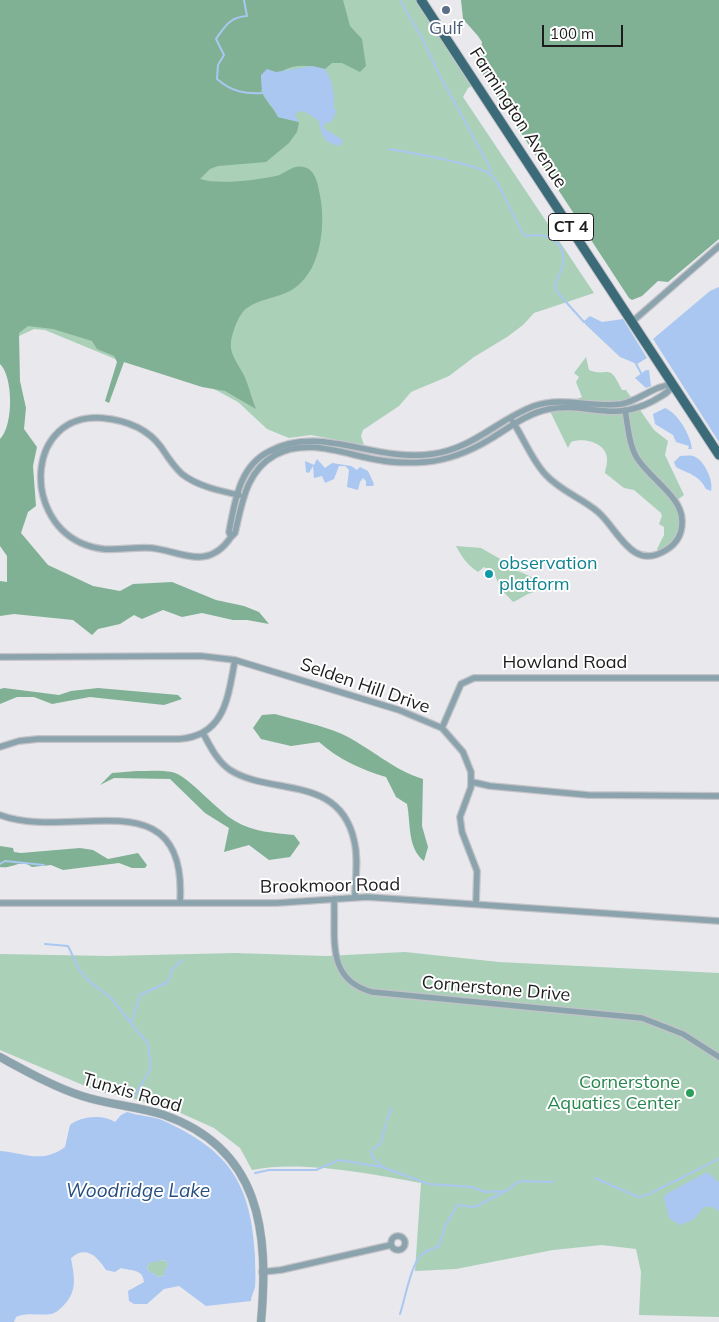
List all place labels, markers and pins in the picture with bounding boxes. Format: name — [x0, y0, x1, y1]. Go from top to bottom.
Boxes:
marker: Gulf — [440, 4, 452, 16]
place label: Gulf — [429, 18, 463, 40]
place label: observation platform — [499, 553, 597, 596]
marker: observation platform — [483, 568, 495, 580]
place label: Cornerstone Aquatics Center — [547, 1072, 680, 1114]
marker: Cornerstone Aquatics Center — [684, 1087, 696, 1099]

